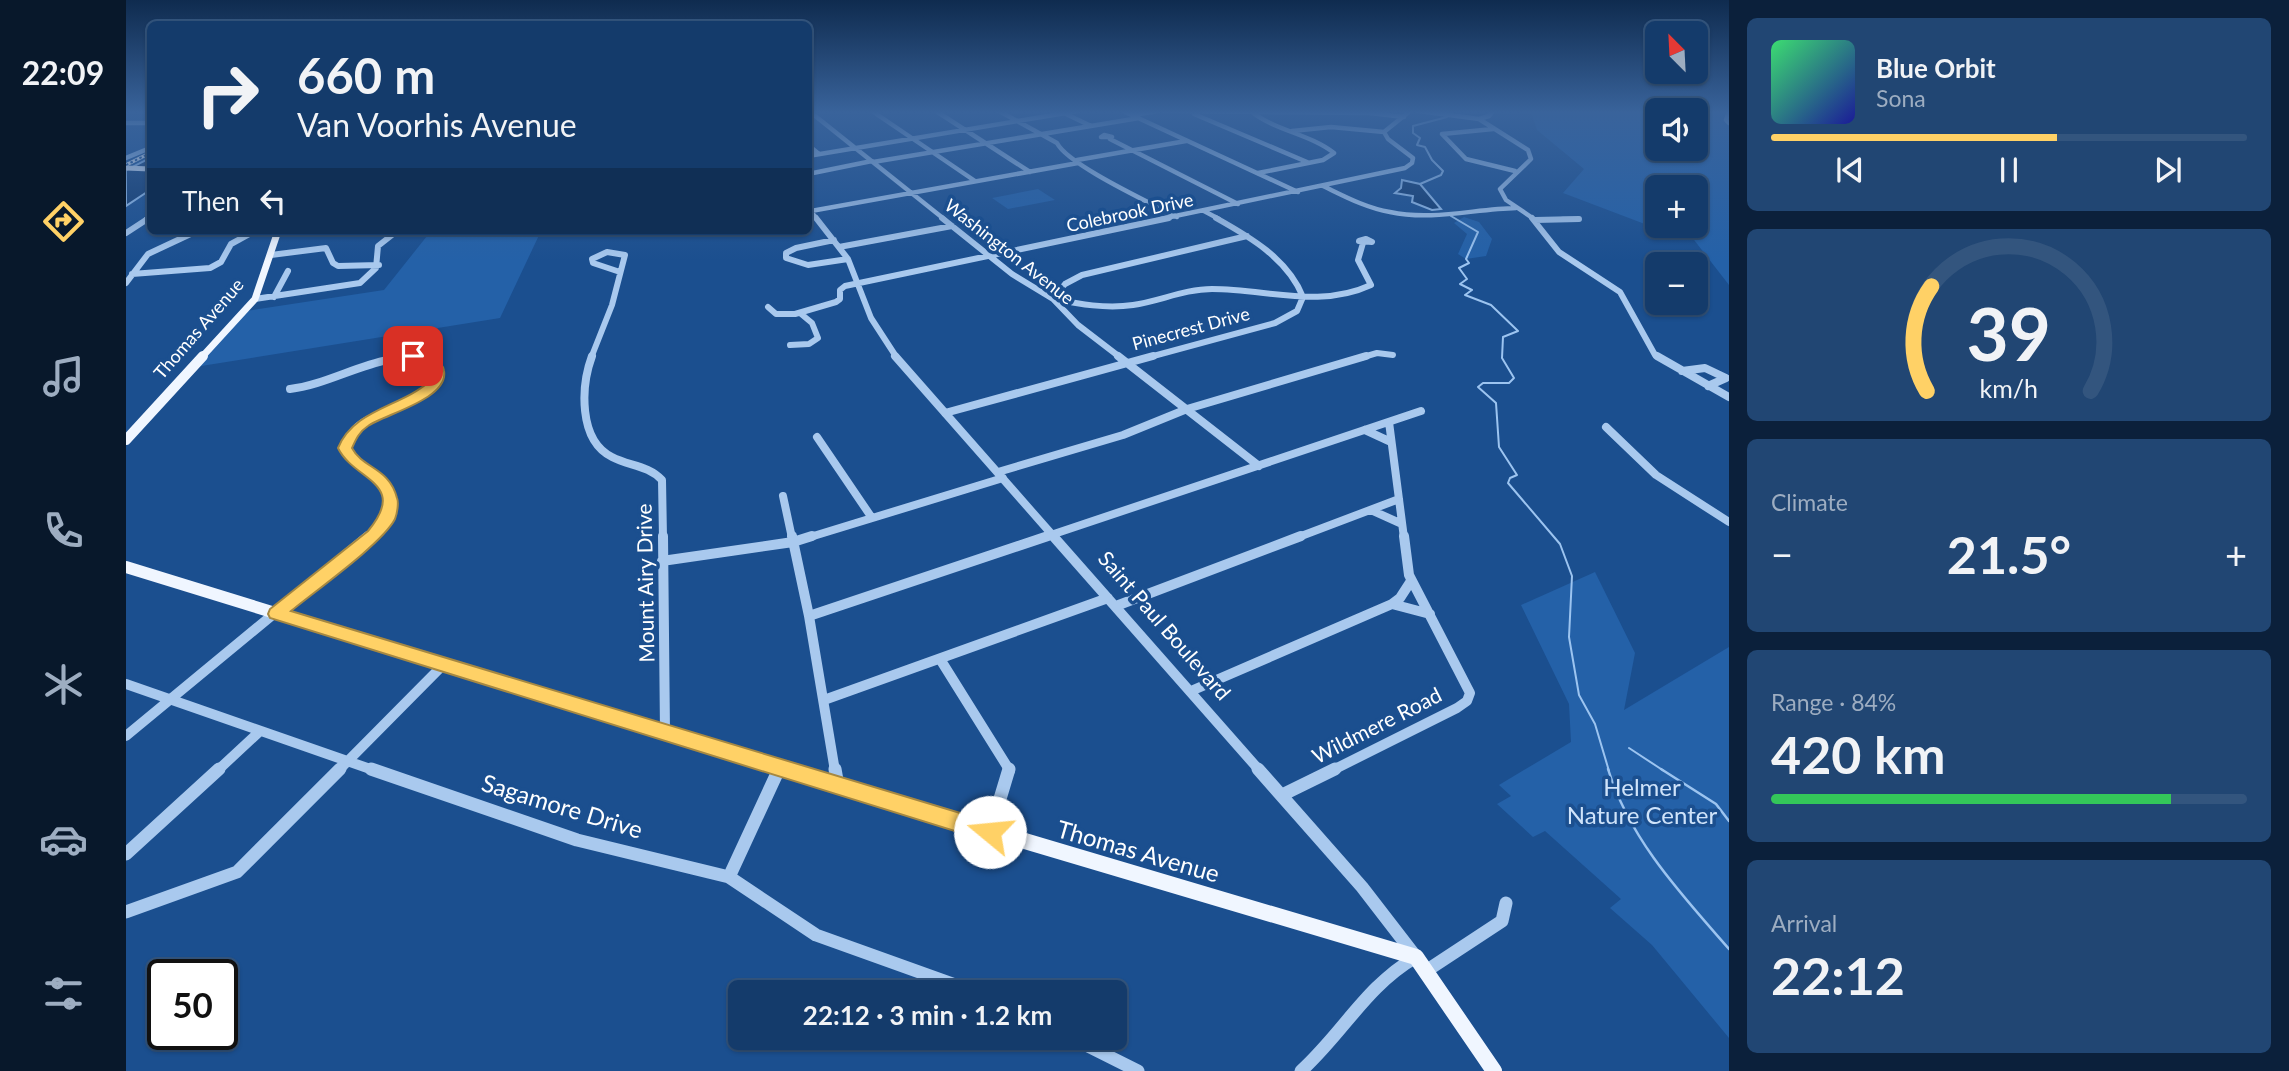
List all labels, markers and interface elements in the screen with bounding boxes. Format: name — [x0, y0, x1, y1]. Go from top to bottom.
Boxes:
north arrow — [1645, 21, 1708, 84]
map controls — [1645, 21, 1708, 315]
text: 660 m — [297, 46, 435, 104]
icon: right — [182, 49, 273, 140]
text: Blue Orbit — [1876, 52, 1996, 84]
text: 22:09 — [22, 53, 104, 92]
text: Sona — [1876, 84, 1926, 112]
button: sound — [1645, 98, 1708, 161]
text: Van Voorhis Avenue — [297, 105, 577, 144]
icon: previous — [1831, 151, 1869, 189]
icon: pause — [1990, 151, 2028, 189]
icon: next — [2149, 151, 2187, 189]
button: + — [1645, 175, 1708, 238]
icon: left — [254, 182, 292, 220]
text: Then — [182, 185, 240, 217]
street label: Colebrook Drive — [1064, 188, 1195, 236]
street label: Washington Avenue — [940, 194, 1079, 309]
icon: directions — [39, 197, 88, 246]
button: − — [1645, 252, 1708, 315]
street label: Thomas Avenue — [149, 274, 248, 383]
text: 39 — [1967, 289, 2051, 377]
street label: Pinecrest Drive — [1130, 302, 1252, 354]
pin — [383, 326, 443, 386]
icon: arrive — [394, 337, 432, 375]
icon: music — [39, 352, 88, 401]
text: km/h — [1980, 373, 2038, 403]
text: Climate — [1771, 488, 1848, 516]
street label: Mount Airy Drive — [631, 503, 658, 663]
icon: phone — [39, 506, 88, 555]
text: 21.5° — [1947, 523, 2071, 585]
text: − — [1771, 531, 1793, 577]
text: + — [2225, 531, 2247, 577]
street label: Saint Paul Boulevard — [1094, 546, 1237, 704]
icon: climate — [39, 660, 88, 709]
street label: Wildmere Road — [1307, 681, 1445, 768]
text: Range · 84% — [1771, 688, 1896, 716]
text: 420 km — [1771, 723, 1945, 785]
street label: Sagamore Drive — [478, 767, 646, 844]
park label: Helmer Nature Center — [1567, 772, 1717, 829]
position arrow — [953, 795, 1027, 869]
street label: Thomas Avenue — [1054, 813, 1223, 888]
icon: car — [39, 815, 88, 864]
text: Arrival — [1771, 909, 1837, 937]
text: 22:12 — [1771, 944, 1905, 1006]
speed limit sign: 50 — [147, 959, 238, 1050]
icon: filters — [39, 969, 88, 1018]
text: 22:12 · 3 min · 1.2 km — [803, 999, 1052, 1031]

